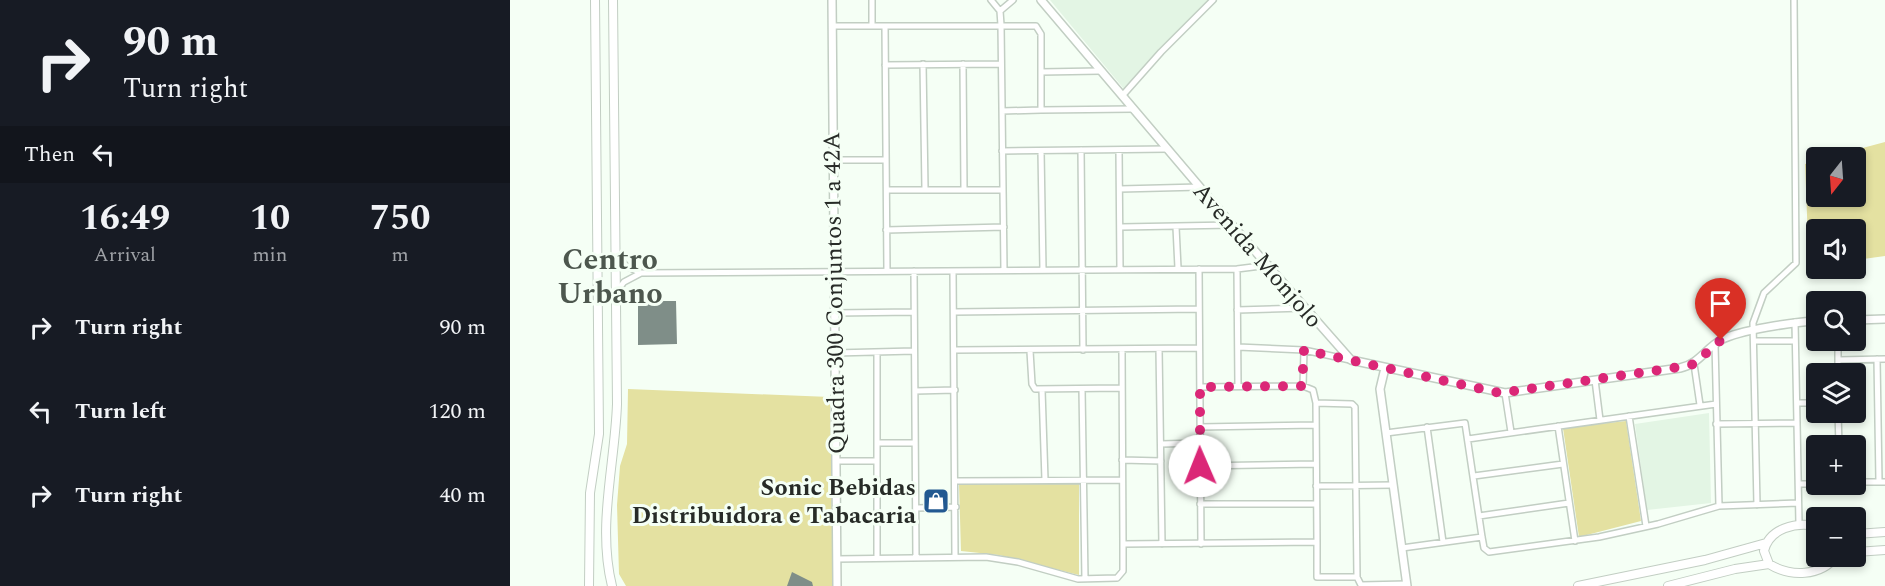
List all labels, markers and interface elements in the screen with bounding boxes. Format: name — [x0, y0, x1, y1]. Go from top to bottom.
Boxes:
text: 90 m — [123, 11, 218, 74]
icon: right — [24, 24, 102, 102]
text: Turn right — [123, 68, 248, 110]
street label: Quadra 300 Conjuntos 1 a 42A — [814, 132, 856, 454]
text: Then — [24, 138, 75, 171]
icon: left — [87, 138, 120, 171]
north arrow — [1806, 147, 1866, 207]
map controls — [1806, 147, 1866, 567]
street label: Avenida Monjolo — [1184, 175, 1331, 337]
text: 16:49 — [80, 191, 170, 246]
text: 10 — [250, 191, 290, 246]
text: 750 — [370, 191, 430, 246]
button: sound — [1806, 219, 1866, 279]
district label: Centro Urbano — [557, 237, 663, 317]
text: Arrival — [94, 240, 156, 270]
text: min — [252, 240, 287, 270]
text: m — [391, 240, 409, 270]
pin — [1695, 278, 1746, 340]
icon: arrive — [1704, 287, 1737, 320]
button: search — [1806, 291, 1866, 351]
icon: right — [24, 311, 57, 344]
text: Turn right — [75, 311, 182, 344]
text: 90 m — [440, 311, 486, 344]
button: layers — [1806, 363, 1866, 423]
icon: left — [24, 395, 57, 428]
text: Turn left — [75, 395, 167, 428]
text: 120 m — [429, 395, 486, 428]
position arrow — [1168, 434, 1232, 498]
button: + — [1806, 435, 1866, 495]
place label: Sonic Bebidas Distribuidora e Tabacaria — [632, 470, 917, 534]
icon: right — [24, 479, 57, 512]
text: Turn right — [75, 479, 182, 512]
text: 40 m — [440, 479, 486, 512]
shop icon: Sonic Bebidas Distribuidora e Tabacaria — [921, 486, 951, 516]
button: − — [1806, 507, 1866, 567]

